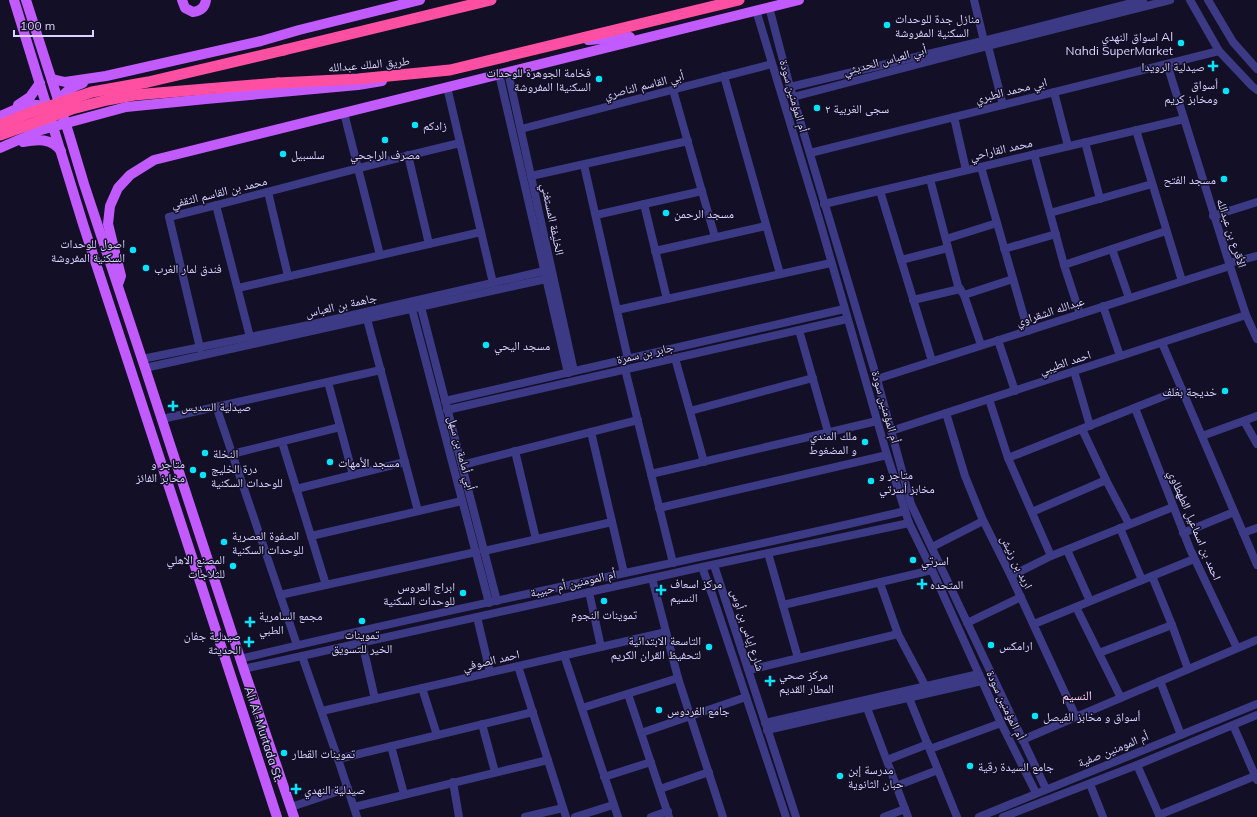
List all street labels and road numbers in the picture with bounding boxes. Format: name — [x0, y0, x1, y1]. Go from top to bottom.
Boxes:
street label: أبي العباس الحديثي — [842, 42, 929, 81]
street label: طريق الملك عبدالله — [328, 53, 411, 75]
street label: أم المؤمنين سودة — [776, 58, 812, 134]
street label: أبي القاسم الناصري — [603, 68, 686, 105]
street label: ابي محمد الطبري — [974, 74, 1049, 109]
street label: محمد القاراحي — [968, 135, 1034, 166]
street label: محمد بن القاسم الثقفي — [169, 173, 269, 214]
street label: الخليفة المستغني — [535, 182, 568, 257]
street label: الأقرع بن عبدالله — [1213, 197, 1250, 270]
street label: جاهمة بن العباس — [304, 289, 379, 321]
street label: عبدالله الشقراوي — [1014, 293, 1087, 332]
street label: جابر بن سمرة — [615, 339, 675, 367]
street label: احمد الطيبي — [1037, 347, 1094, 380]
street label: أم المؤمنين سودة — [868, 369, 904, 445]
street label: أبي أمامة بن سهل — [442, 414, 479, 493]
street label: احمد بن اسماعيل الطهطاوي — [1162, 468, 1225, 584]
street label: اربد بن رنيش — [997, 533, 1036, 591]
street label: أم المومنين أم حبيبة — [529, 566, 618, 601]
street label: شارع إياس بن أوس — [727, 587, 768, 673]
street label: احمد الصوفي — [461, 646, 522, 677]
street label: أم المؤمنين سودة — [983, 668, 1029, 743]
street label: Ali Al-Murtada St. — [241, 684, 287, 784]
street label: أم المومنين صفية — [1075, 728, 1151, 771]

